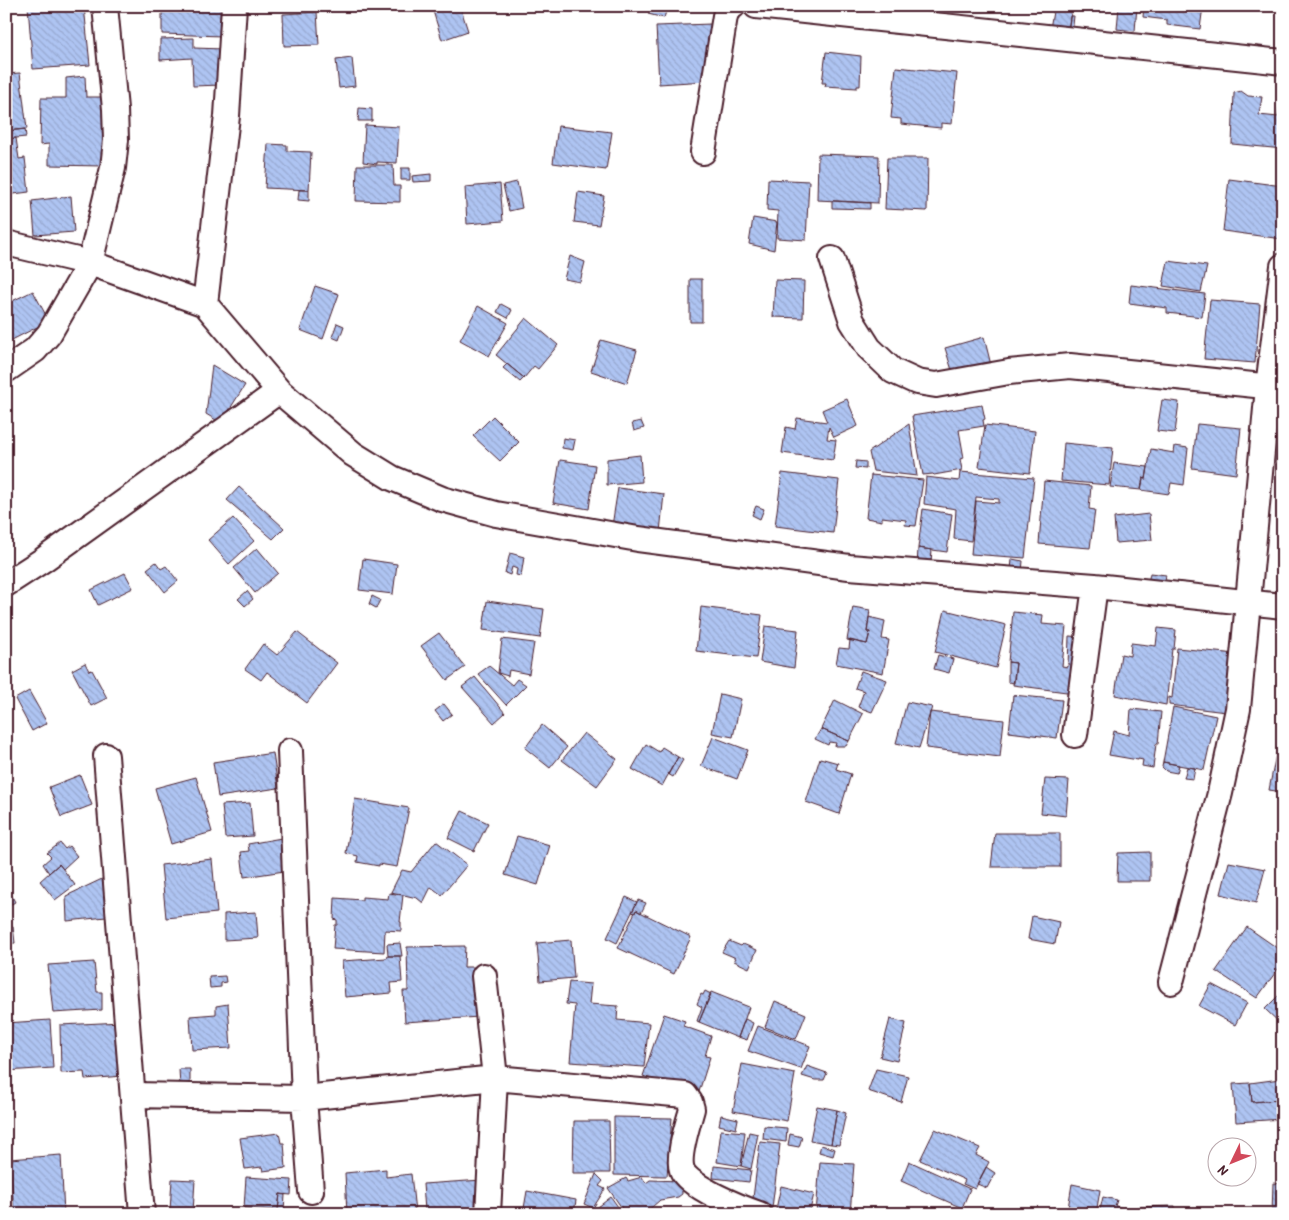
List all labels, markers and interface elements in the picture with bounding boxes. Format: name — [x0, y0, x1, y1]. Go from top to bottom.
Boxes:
north arrow — [1206, 1138, 1256, 1188]
text: N — [1212, 1162, 1232, 1180]

